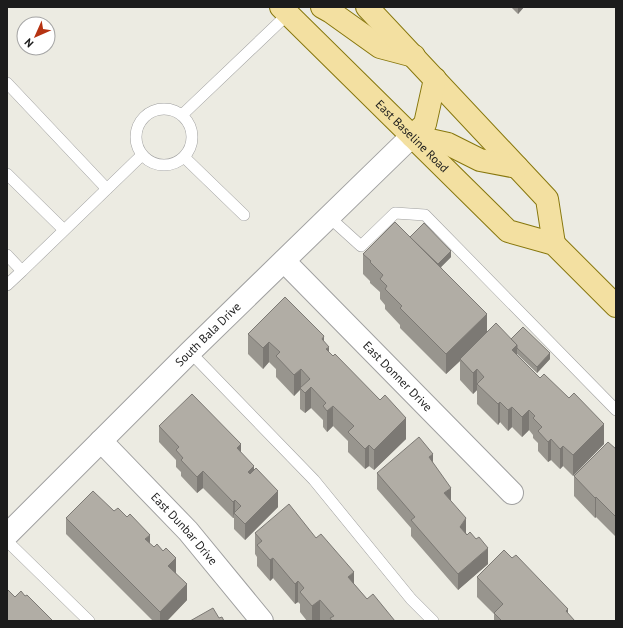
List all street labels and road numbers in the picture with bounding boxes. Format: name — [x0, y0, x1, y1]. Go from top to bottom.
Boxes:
street label: East Baseline Road — [373, 96, 452, 175]
street label: South Bala Drive — [172, 299, 244, 369]
street label: East Donner Drive — [360, 338, 436, 414]
street label: East Dunbar Drive — [148, 489, 221, 568]

